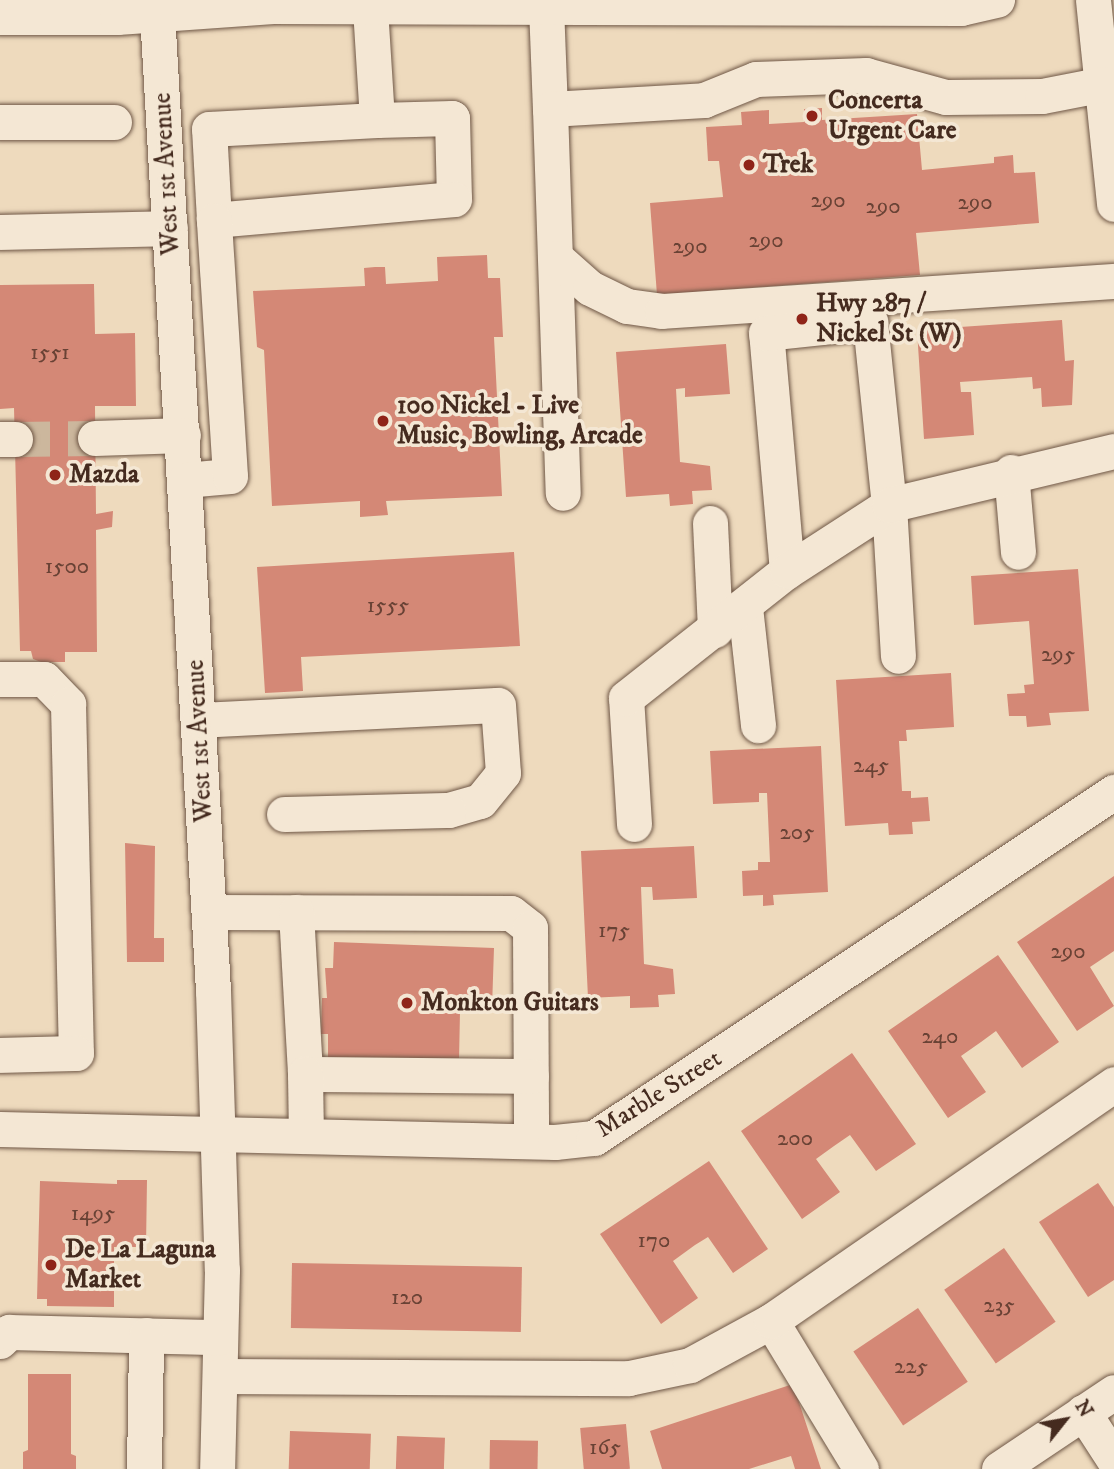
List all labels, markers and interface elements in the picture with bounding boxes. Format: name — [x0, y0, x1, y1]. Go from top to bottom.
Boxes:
place label: Concerta Urgent Care — [828, 85, 957, 146]
street label: West 1st Avenue — [147, 92, 187, 256]
marker: Concerta Urgent Care — [802, 106, 822, 126]
place label: Trek — [763, 149, 813, 181]
marker: Trek — [741, 157, 757, 173]
house number: 290 — [810, 187, 846, 215]
house number: 290 — [957, 189, 993, 217]
house number: 290 — [865, 193, 901, 221]
house number: 290 — [748, 227, 784, 255]
house number: 290 — [672, 233, 708, 261]
place label: Hwy 287 / Nickel St (W) — [816, 288, 961, 350]
marker: Hwy 287 / Nickel St (W) — [794, 311, 810, 327]
house number: 1551 — [30, 339, 70, 367]
place label: 100 Nickel - Live Music, Bowling, Arcade — [397, 390, 643, 452]
marker: 100 Nickel - Live Music, Bowling, Arcade — [375, 413, 391, 429]
place label: Mazda — [69, 459, 139, 491]
marker: Mazda — [47, 467, 63, 483]
house number: 1500 — [45, 553, 89, 581]
house number: 1555 — [367, 592, 409, 620]
house number: 295 — [1041, 641, 1075, 669]
street label: West 1st Avenue — [180, 659, 220, 823]
house number: 245 — [853, 752, 889, 780]
house number: 205 — [779, 819, 815, 847]
house number: 175 — [598, 917, 630, 945]
house number: 290 — [1050, 938, 1086, 966]
place label: Monkton Guitars — [421, 987, 599, 1019]
marker: Monkton Guitars — [399, 995, 415, 1011]
house number: 240 — [922, 1023, 958, 1051]
street label: Marble Street — [590, 1043, 728, 1145]
house number: 200 — [777, 1125, 813, 1153]
house number: 1495 — [71, 1200, 115, 1228]
house number: 170 — [638, 1227, 670, 1255]
place label: De La Laguna Market — [65, 1234, 216, 1296]
marker: De La Laguna Market — [43, 1257, 59, 1273]
house number: 120 — [391, 1284, 423, 1312]
house number: 235 — [983, 1292, 1015, 1320]
house number: 225 — [894, 1353, 928, 1381]
north arrow — [1030, 1385, 1100, 1455]
text: N — [1070, 1396, 1097, 1422]
house number: 165 — [589, 1434, 621, 1462]

